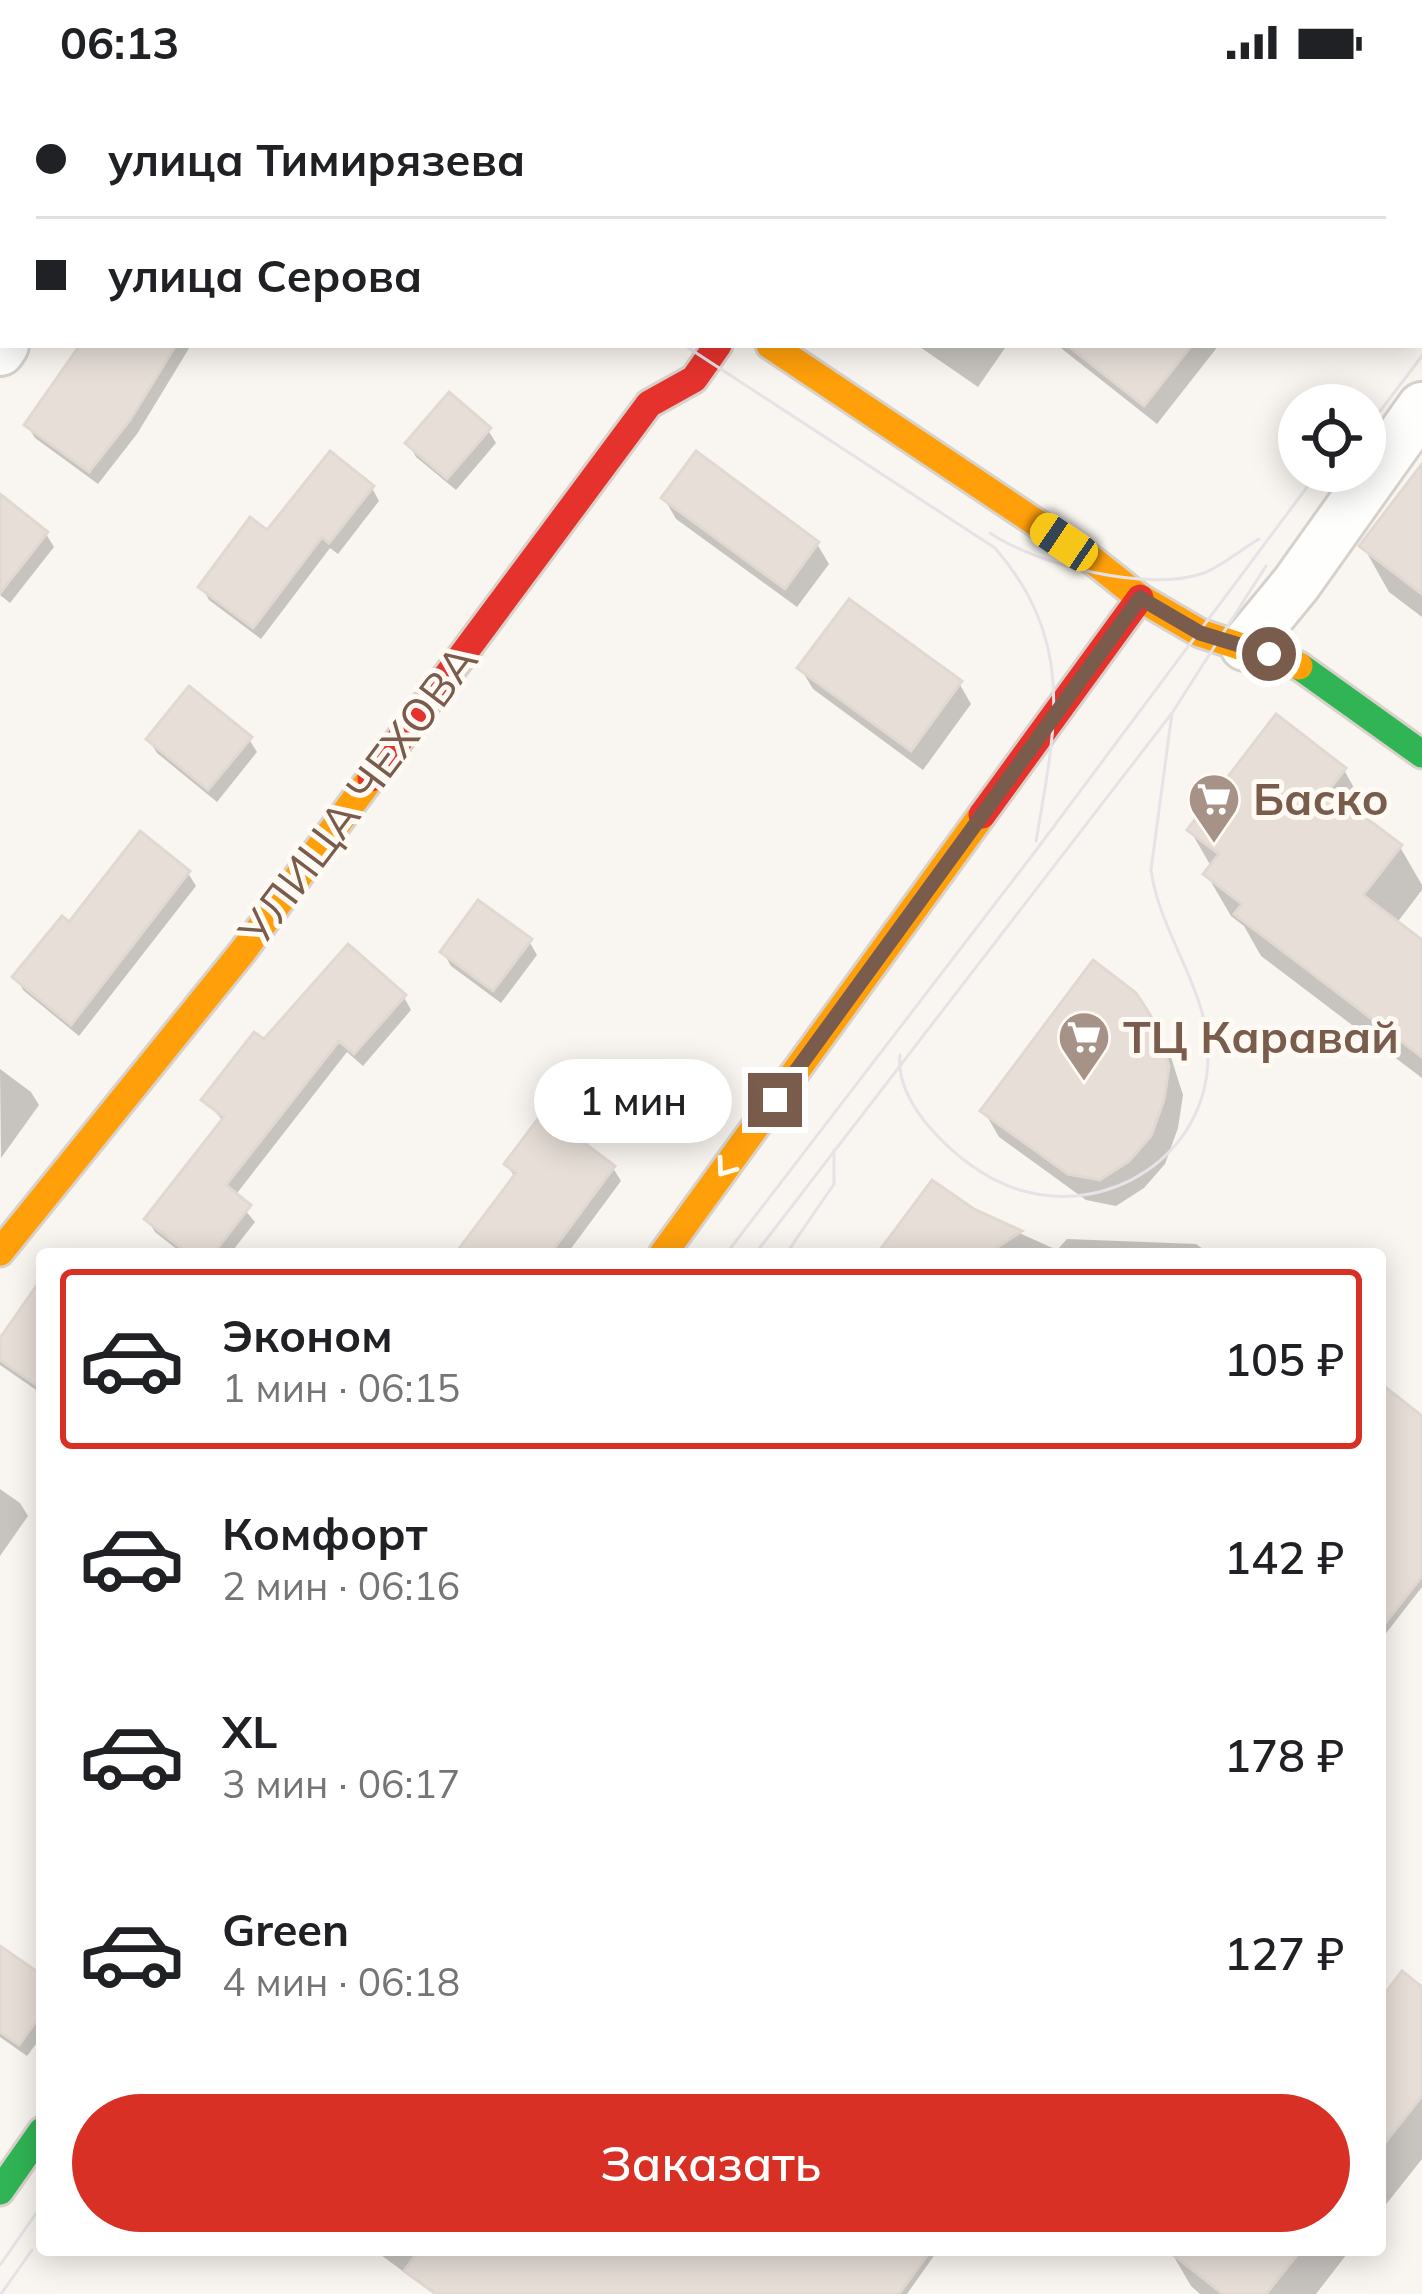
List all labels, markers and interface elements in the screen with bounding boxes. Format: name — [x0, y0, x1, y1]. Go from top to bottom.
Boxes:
text: 06:13 — [60, 14, 179, 70]
text: улица Тимирязева — [108, 131, 525, 187]
text: улица Серова — [108, 247, 422, 303]
map controls — [1278, 384, 1386, 492]
button: locate — [1278, 384, 1386, 492]
car — [1024, 507, 1104, 577]
route start — [1242, 627, 1296, 681]
street label: УЛИЦА ЧЕХОВА — [225, 633, 489, 957]
place label: Баско — [1253, 770, 1389, 826]
supermarket icon: Баско — [1186, 771, 1242, 845]
place label: ТЦ Каравай — [1123, 1008, 1399, 1064]
supermarket icon: ТЦ Каравай — [1056, 1009, 1112, 1083]
callout: 1 мин — [535, 1058, 733, 1142]
route end — [748, 1073, 802, 1127]
text: 1 мин — [579, 1076, 687, 1125]
one-way arrow — [718, 1155, 740, 1176]
icon: car — [78, 1305, 186, 1413]
text: Эконом — [222, 1307, 393, 1363]
text: 105 ₽ — [1224, 1331, 1344, 1387]
text: 1 мин · 06:15 — [222, 1363, 460, 1412]
icon: car — [78, 1503, 186, 1611]
text: Комфорт — [222, 1505, 428, 1561]
text: 142 ₽ — [1224, 1529, 1344, 1585]
text: 2 мин · 06:16 — [222, 1561, 460, 1610]
icon: car — [78, 1701, 186, 1809]
text: XL — [222, 1703, 277, 1759]
text: 178 ₽ — [1224, 1727, 1344, 1783]
text: 3 мин · 06:17 — [222, 1759, 460, 1808]
icon: car — [78, 1899, 186, 2007]
text: Green — [222, 1901, 349, 1957]
text: 127 ₽ — [1224, 1925, 1344, 1981]
text: 4 мин · 06:18 — [222, 1957, 460, 2006]
button: Заказать — [72, 2094, 1350, 2232]

